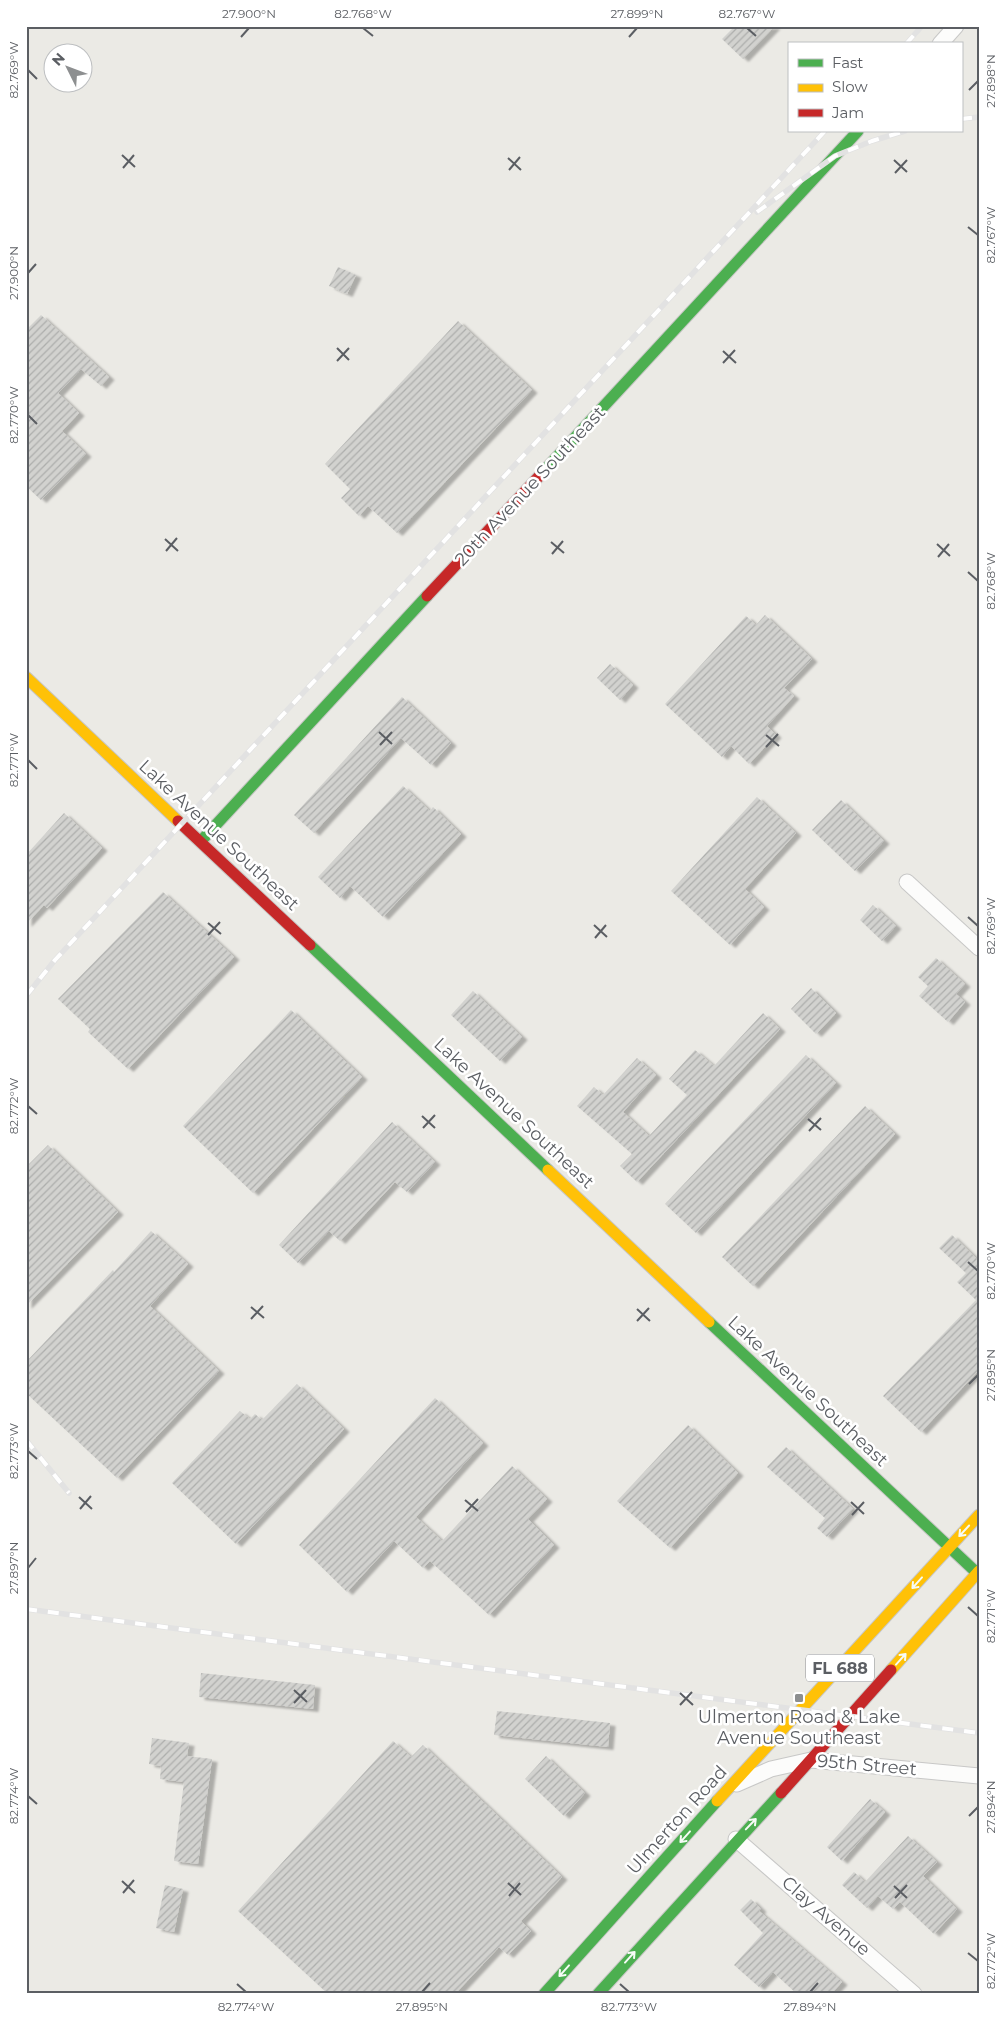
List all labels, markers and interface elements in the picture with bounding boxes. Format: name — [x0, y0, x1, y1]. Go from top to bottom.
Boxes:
text: 27.900°N — [222, 6, 276, 21]
text: 82.768°W — [334, 6, 392, 21]
text: 27.899°N — [611, 6, 663, 21]
text: 82.767°W — [719, 6, 775, 21]
text: 82.769°W — [6, 41, 21, 99]
north arrow — [42, 42, 92, 92]
legend — [788, 42, 962, 132]
text: N — [48, 49, 69, 70]
text: Fast — [832, 53, 863, 72]
text: 27.898°N — [983, 54, 998, 108]
text: Slow — [832, 77, 868, 96]
text: Jam — [831, 103, 864, 122]
text: 82.767°W — [983, 207, 998, 263]
text: 27.900°N — [6, 246, 21, 300]
text: 82.770°W — [6, 386, 21, 444]
street label: 20th Avenue Southeast — [450, 402, 610, 570]
text: 82.768°W — [983, 552, 998, 610]
text: 82.771°W — [6, 733, 21, 787]
street label: Lake Avenue Southeast — [134, 755, 304, 915]
text: 82.769°W — [983, 897, 998, 955]
street label: Lake Avenue Southeast — [429, 1033, 599, 1193]
text: 82.772°W — [6, 1078, 21, 1134]
text: 82.770°W — [983, 1242, 998, 1300]
street label: Lake Avenue Southeast — [723, 1311, 893, 1471]
text: 27.895°N — [983, 1349, 998, 1401]
text: 82.773°W — [6, 1423, 21, 1479]
one-way arrow — [958, 1525, 970, 1537]
text: 27.897°N — [6, 1542, 21, 1594]
one-way arrow — [911, 1576, 923, 1589]
text: 82.771°W — [983, 1589, 998, 1643]
one-way arrow — [895, 1653, 906, 1666]
road number: FL 688 — [806, 1655, 874, 1682]
marker: Ulmerton Road & Lake Avenue Southeast — [793, 1692, 805, 1704]
place label: Ulmerton Road & Lake Avenue Southeast — [698, 1706, 900, 1749]
street label: 95th Street — [816, 1750, 918, 1780]
street label: Ulmerton Road — [622, 1761, 732, 1879]
text: 82.774°W — [6, 1768, 21, 1824]
text: 27.894°N — [983, 1780, 998, 1834]
one-way arrow — [745, 1818, 757, 1830]
one-way arrow — [679, 1831, 691, 1844]
street label: Clay Avenue — [777, 1872, 875, 1961]
text: 82.772°W — [983, 1933, 998, 1989]
one-way arrow — [624, 1951, 636, 1964]
one-way arrow — [559, 1964, 570, 1977]
text: 82.774°W — [218, 1999, 274, 2014]
text: 27.895°N — [396, 1999, 448, 2014]
text: 82.773°W — [601, 1999, 657, 2014]
text: 27.894°N — [783, 1999, 837, 2014]

